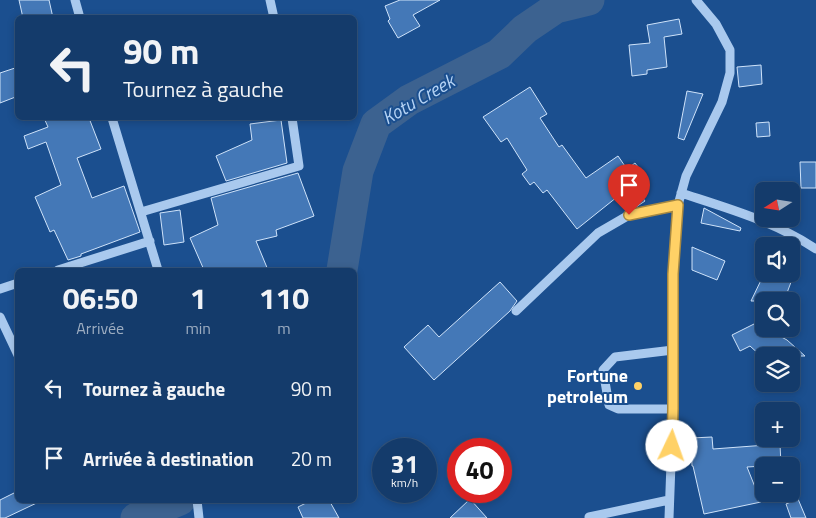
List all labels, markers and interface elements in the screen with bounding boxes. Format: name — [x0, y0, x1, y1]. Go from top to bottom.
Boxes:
text: 90 m — [123, 24, 199, 78]
icon: left — [40, 35, 105, 100]
water label: Kotu Creek — [376, 65, 462, 131]
text: Tournez à gauche — [123, 72, 284, 106]
pin — [608, 164, 650, 215]
icon: arrive — [615, 171, 643, 199]
north arrow — [755, 182, 800, 228]
map controls — [755, 182, 800, 502]
button: sound — [755, 237, 800, 282]
text: 06:50 — [63, 275, 138, 321]
text: 1 — [190, 275, 207, 321]
text: 110 — [259, 275, 309, 321]
button: search — [755, 292, 800, 337]
text: Arrivée — [76, 316, 124, 340]
text: min — [185, 316, 211, 340]
text: m — [277, 316, 291, 340]
button: layers — [755, 347, 800, 392]
place label: Fortune petroleum — [547, 362, 628, 410]
icon: left — [40, 374, 68, 402]
text: Tournez à gauche — [83, 374, 225, 403]
text: 90 m — [291, 374, 332, 403]
marker: Fortune petroleum — [632, 380, 644, 392]
button: + — [755, 402, 800, 447]
position arrow — [645, 419, 697, 471]
speed limit sign: 40 — [447, 438, 512, 503]
icon: arrive — [40, 444, 68, 472]
text: Arrivée à destination — [83, 444, 254, 473]
text: 20 m — [291, 444, 332, 473]
text: 31 — [390, 445, 419, 483]
button: − — [755, 457, 800, 502]
text: km/h — [391, 473, 418, 492]

